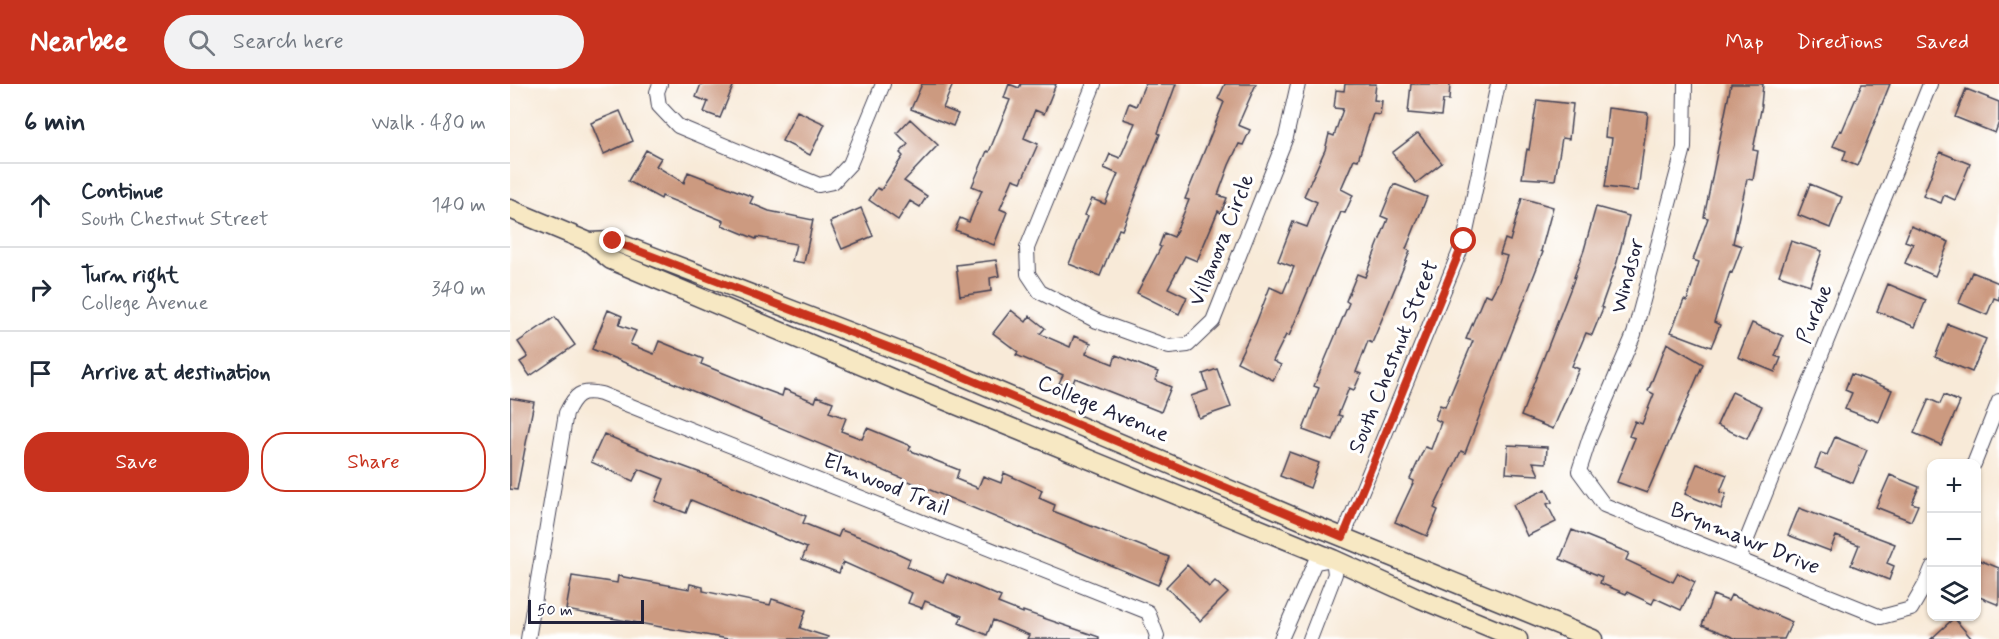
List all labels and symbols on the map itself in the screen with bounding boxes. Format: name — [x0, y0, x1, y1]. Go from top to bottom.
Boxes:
street label: Villanova Circle — [1183, 170, 1261, 310]
route end — [599, 227, 625, 253]
route start — [1450, 227, 1476, 253]
street label: Windsor — [1605, 235, 1652, 317]
street label: South Chestnut Street — [1342, 256, 1446, 458]
street label: Purdue — [1790, 280, 1840, 348]
street label: College Avenue — [1033, 369, 1173, 450]
street label: Elmwood Trail — [819, 447, 953, 523]
street label: Brynmawr Drive — [1666, 496, 1824, 582]
scale bar — [528, 597, 644, 624]

